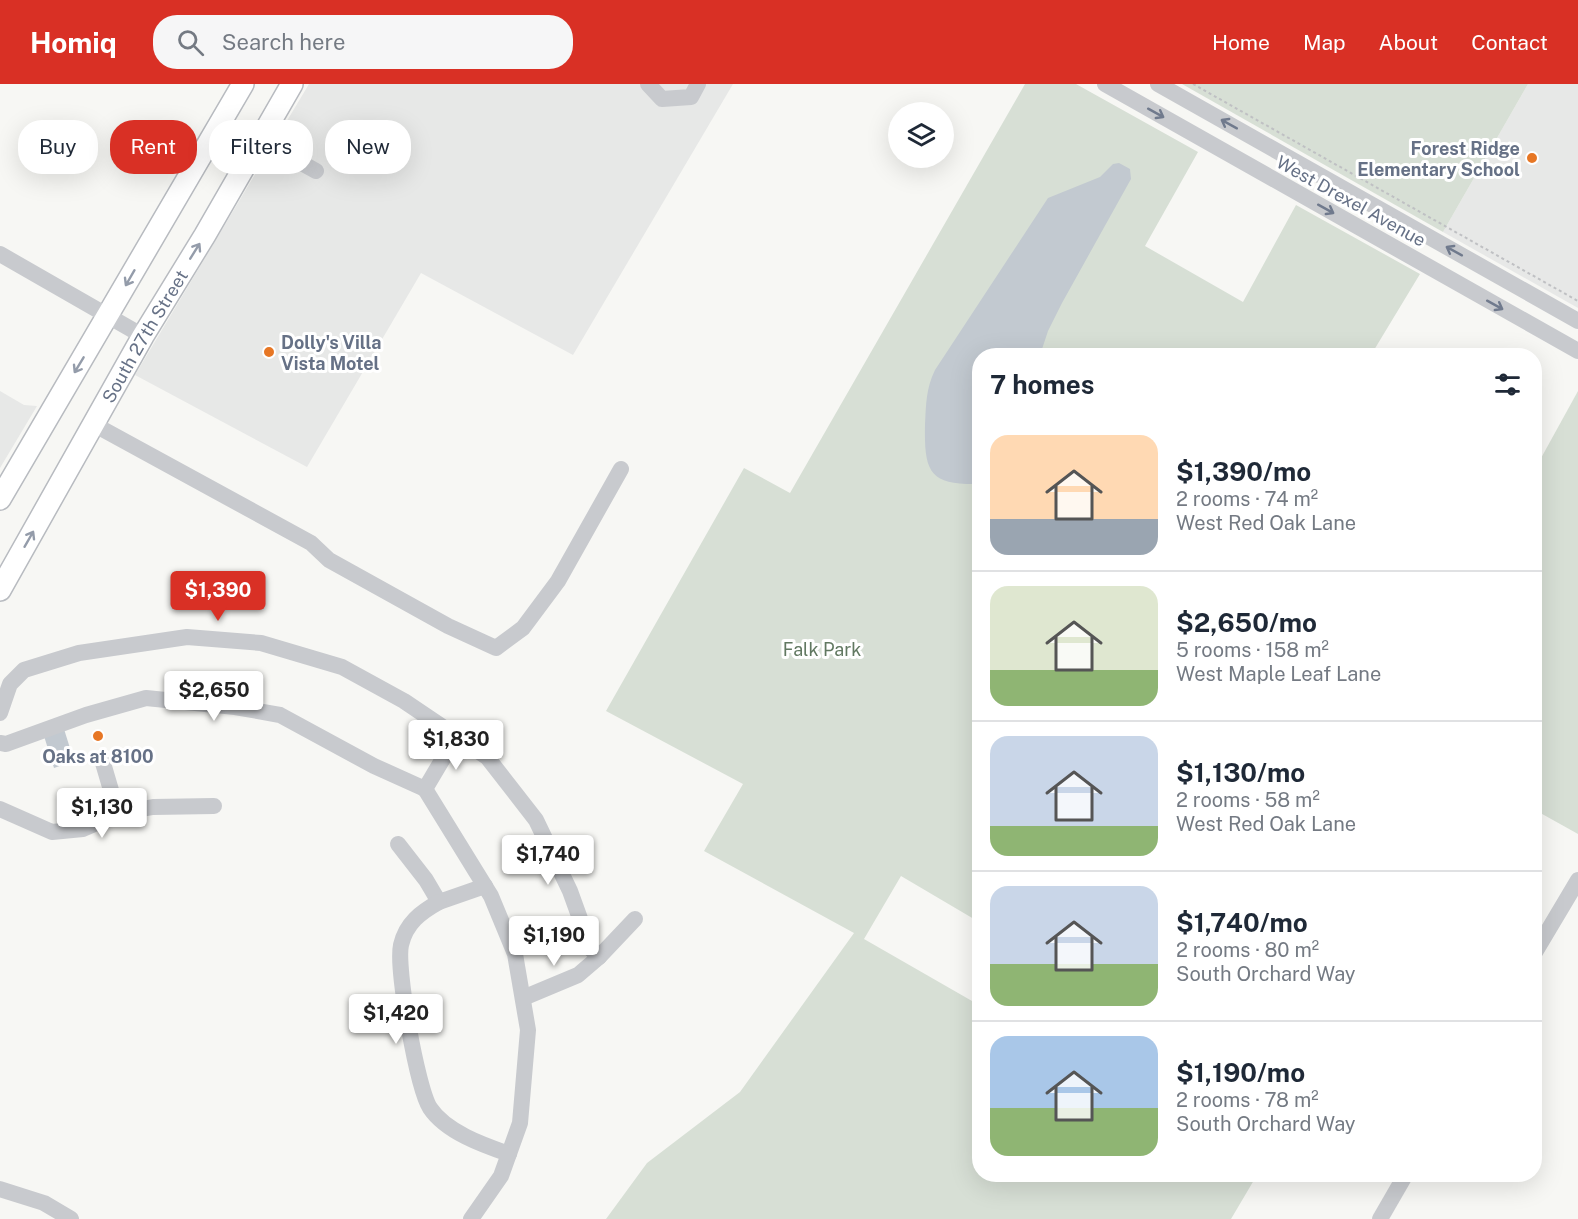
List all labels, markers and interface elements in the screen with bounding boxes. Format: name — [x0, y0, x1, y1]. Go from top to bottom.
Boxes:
search box — [153, 15, 573, 69]
text: Homiq — [30, 26, 117, 59]
icon: search — [174, 26, 207, 59]
text: Search here — [222, 29, 345, 55]
text: Home — [1212, 30, 1270, 55]
text: Map — [1303, 30, 1346, 55]
text: About — [1379, 30, 1438, 55]
text: Contact — [1471, 30, 1548, 55]
map controls — [888, 102, 954, 168]
button: layers — [888, 102, 954, 168]
one-way arrow — [1147, 107, 1164, 119]
one-way arrow — [1221, 118, 1238, 130]
chip: Buy — [18, 120, 98, 174]
chip: Rent — [110, 120, 197, 174]
chip: Filters — [209, 120, 313, 174]
chip: New — [325, 120, 411, 174]
place label: Forest Ridge Elementary School — [1357, 138, 1520, 180]
street label: West Drexel Avenue — [1273, 151, 1429, 251]
marker: Forest Ridge Elementary School — [1525, 151, 1539, 165]
one-way arrow — [1316, 204, 1334, 215]
one-way arrow — [190, 243, 202, 260]
one-way arrow — [1446, 245, 1463, 257]
street label: South 27th Street — [97, 266, 192, 406]
one-way arrow — [124, 269, 136, 286]
one-way arrow — [1487, 299, 1504, 311]
place label: Dolly's Villa Vista Motel — [281, 332, 381, 374]
marker: Dolly's Villa Vista Motel — [262, 345, 276, 359]
one-way arrow — [72, 356, 84, 373]
icon: filters — [1491, 368, 1524, 401]
text: 7 homes — [990, 369, 1094, 400]
text: $1,390/mo — [1176, 456, 1311, 487]
icon: home — [1038, 459, 1110, 531]
text: 2 rooms · 74 m² — [1176, 487, 1318, 511]
text: West Red Oak Lane — [1176, 511, 1356, 535]
one-way arrow — [23, 531, 35, 548]
pin: $1,390 — [169, 571, 267, 622]
text: $1,390 — [185, 578, 251, 602]
text: $2,650/mo — [1176, 607, 1317, 638]
icon: home — [1038, 610, 1110, 682]
text: 5 rooms · 158 m² — [1176, 638, 1329, 662]
park label: Falk Park — [783, 639, 861, 660]
text: West Maple Leaf Lane — [1176, 662, 1381, 686]
pin: $2,650 — [165, 671, 263, 722]
text: $2,650 — [178, 678, 250, 702]
pin: $1,830 — [407, 720, 505, 771]
text: $1,830 — [422, 727, 490, 751]
marker: Oaks at 8100 — [91, 729, 105, 743]
place label: Oaks at 8100 — [42, 746, 154, 767]
text: $1,130/mo — [1176, 757, 1305, 788]
icon: home — [1038, 760, 1110, 832]
pin: $1,130 — [53, 788, 151, 839]
text: 2 rooms · 58 m² — [1176, 788, 1320, 812]
text: $1,130 — [71, 795, 133, 819]
text: West Red Oak Lane — [1176, 812, 1356, 836]
pin: $1,740 — [499, 835, 597, 886]
text: $1,740 — [516, 842, 580, 866]
text: $1,740/mo — [1176, 907, 1308, 938]
icon: home — [1038, 910, 1110, 982]
pin: $1,190 — [505, 916, 603, 967]
text: $1,190 — [523, 923, 585, 947]
text: 2 rooms · 80 m² — [1176, 938, 1319, 962]
text: South Orchard Way — [1176, 962, 1356, 986]
pin: $1,420 — [347, 994, 445, 1045]
text: $1,420 — [363, 1001, 429, 1025]
text: $1,190/mo — [1176, 1057, 1305, 1088]
icon: home — [1038, 1060, 1110, 1132]
text: 2 rooms · 78 m² — [1176, 1088, 1319, 1112]
text: South Orchard Way — [1176, 1112, 1356, 1136]

